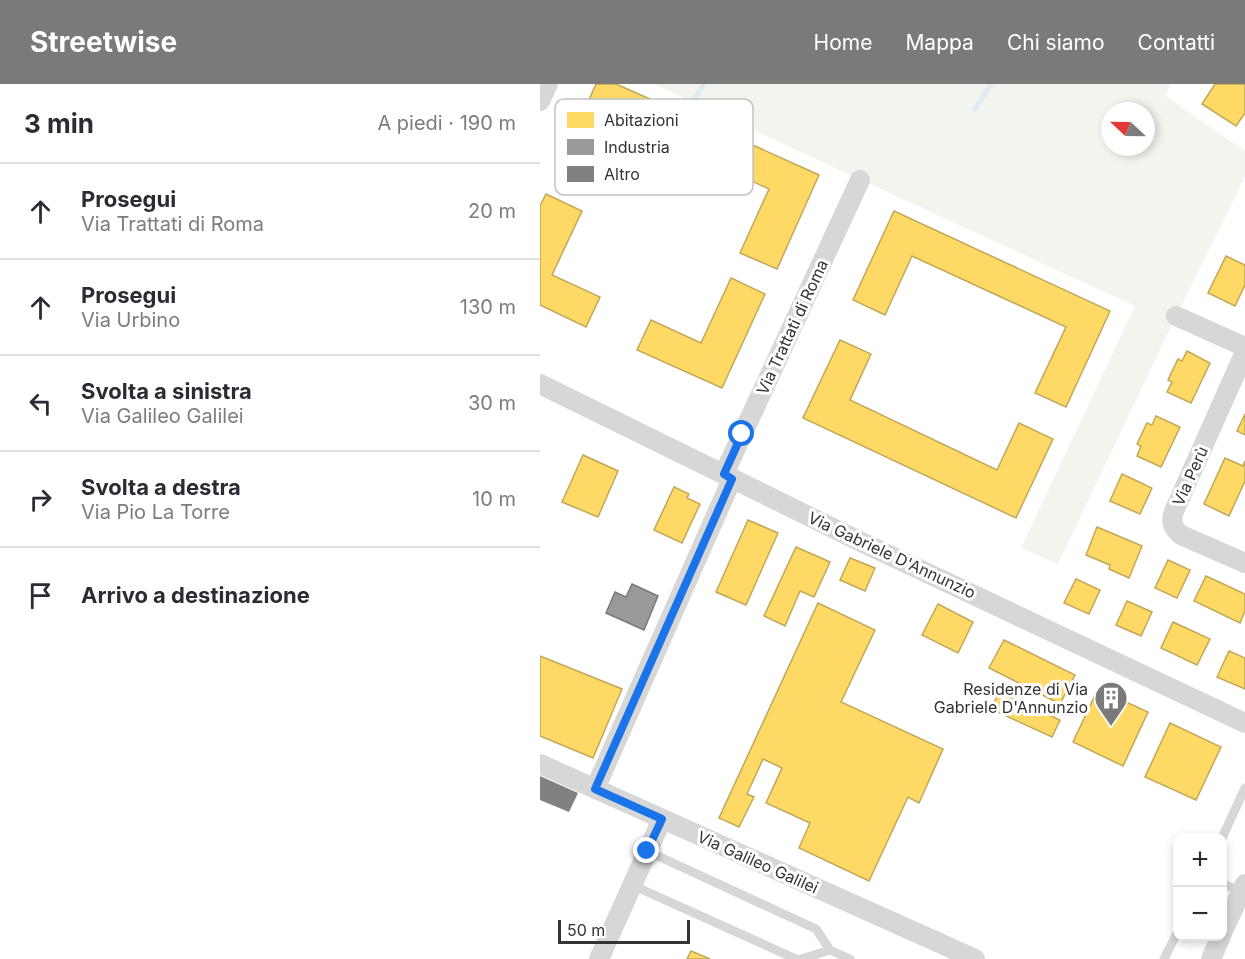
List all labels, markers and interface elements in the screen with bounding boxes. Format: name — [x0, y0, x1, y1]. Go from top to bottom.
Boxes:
text: Streetwise — [30, 25, 177, 59]
text: Home — [814, 30, 872, 55]
text: Mappa — [905, 30, 974, 55]
text: Chi siamo — [1007, 30, 1105, 55]
text: Contatti — [1138, 30, 1215, 55]
legend — [555, 99, 753, 195]
north arrow — [1101, 102, 1155, 156]
text: 3 min — [24, 108, 94, 139]
text: Abitazioni — [604, 110, 679, 130]
text: A piedi · 190 m — [377, 111, 516, 135]
text: Industria — [604, 137, 670, 157]
text: Altro — [604, 164, 640, 184]
text: Prosegui — [81, 186, 176, 212]
icon: ahead — [24, 195, 57, 228]
text: 20 m — [468, 199, 516, 223]
text: Via Trattati di Roma — [81, 212, 264, 236]
street label: Via Trattati di Roma — [752, 256, 832, 398]
text: Prosegui — [81, 282, 176, 308]
icon: ahead — [24, 291, 57, 324]
text: 130 m — [460, 295, 516, 319]
text: Via Urbino — [81, 308, 180, 332]
text: Svolta a sinistra — [81, 378, 252, 404]
icon: left — [24, 387, 57, 420]
text: 30 m — [468, 391, 516, 415]
text: Via Galileo Galilei — [81, 404, 244, 428]
route start — [728, 420, 754, 446]
street label: Via Perù — [1168, 443, 1212, 509]
text: Svolta a destra — [81, 474, 241, 500]
icon: right — [24, 483, 57, 516]
text: 10 m — [472, 487, 516, 511]
text: Via Pio La Torre — [81, 500, 230, 524]
street label: Via Gabriele D'Annunzio — [805, 507, 979, 603]
icon: arrive — [24, 579, 57, 612]
text: Arrivo a destinazione — [81, 582, 310, 608]
place label: Residenze di Via Gabriele D'Annunzio — [934, 679, 1088, 717]
building icon: Residenze di Via Gabriele D'Annunzio — [1093, 680, 1129, 727]
street label: Via Galileo Galilei — [694, 826, 822, 898]
map controls — [1173, 833, 1227, 941]
button: + — [1173, 833, 1227, 887]
route end — [633, 837, 659, 863]
button: − — [1173, 887, 1227, 941]
scale bar — [558, 917, 690, 944]
text: 50 m — [567, 920, 605, 940]

